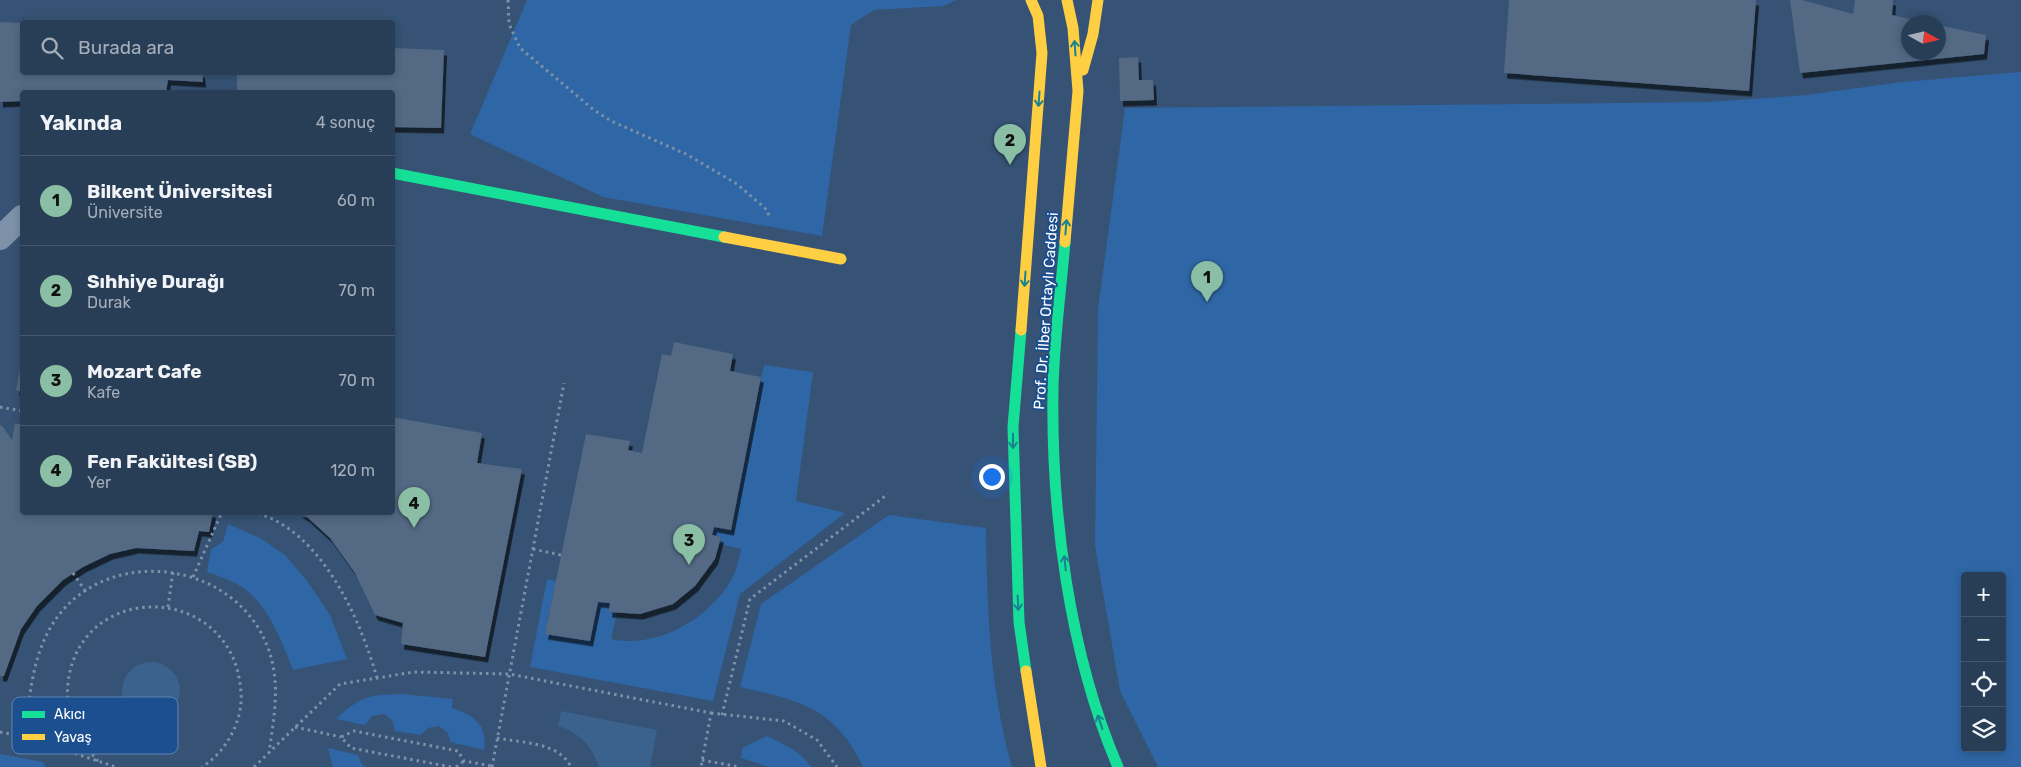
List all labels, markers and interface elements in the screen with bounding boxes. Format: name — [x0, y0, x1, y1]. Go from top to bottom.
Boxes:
north arrow — [1901, 15, 1946, 60]
search box — [20, 20, 395, 75]
icon: search — [38, 34, 66, 62]
text: Burada ara — [78, 36, 174, 59]
one-way arrow — [1070, 40, 1079, 56]
one-way arrow — [1034, 91, 1043, 107]
text: Yakında — [40, 110, 122, 135]
text: 4 sonuç — [316, 113, 375, 132]
pin: 2 — [994, 124, 1026, 165]
text: Bilkent Üniversitesi — [87, 180, 273, 203]
text: 1 — [52, 191, 60, 210]
text: 60 m — [337, 191, 375, 210]
text: Üniversite — [87, 203, 163, 222]
street label: Prof. Dr. İlber Ortaylı Caddesi — [1030, 212, 1062, 410]
one-way arrow — [1062, 219, 1071, 235]
pin: 1 — [1191, 261, 1223, 302]
text: Sıhhiye Durağı — [87, 270, 224, 293]
one-way arrow — [1020, 270, 1029, 286]
text: 2 — [51, 281, 61, 300]
text: 70 m — [338, 281, 375, 300]
text: Durak — [87, 293, 131, 312]
text: Mozart Cafe — [87, 360, 202, 383]
text: 3 — [51, 371, 61, 390]
text: 70 m — [338, 371, 375, 390]
text: Kafe — [87, 383, 120, 402]
one-way arrow — [1008, 432, 1018, 449]
text: Fen Fakültesi (SB) — [87, 450, 257, 473]
text: 4 — [51, 461, 61, 480]
text: 120 m — [330, 461, 375, 480]
your location — [979, 464, 1005, 490]
text: Yer — [87, 473, 111, 492]
pin: 4 — [398, 487, 430, 528]
pin: 3 — [673, 524, 705, 565]
one-way arrow — [1060, 556, 1069, 572]
map controls — [1961, 572, 2006, 752]
button: + — [1961, 572, 2006, 617]
one-way arrow — [1014, 595, 1023, 611]
button: − — [1961, 617, 2006, 662]
button: locate — [1961, 662, 2006, 707]
legend — [12, 697, 178, 754]
text: Akıcı — [54, 706, 85, 723]
button: layers — [1961, 707, 2006, 752]
one-way arrow — [1094, 714, 1104, 730]
text: Yavaş — [54, 729, 92, 746]

